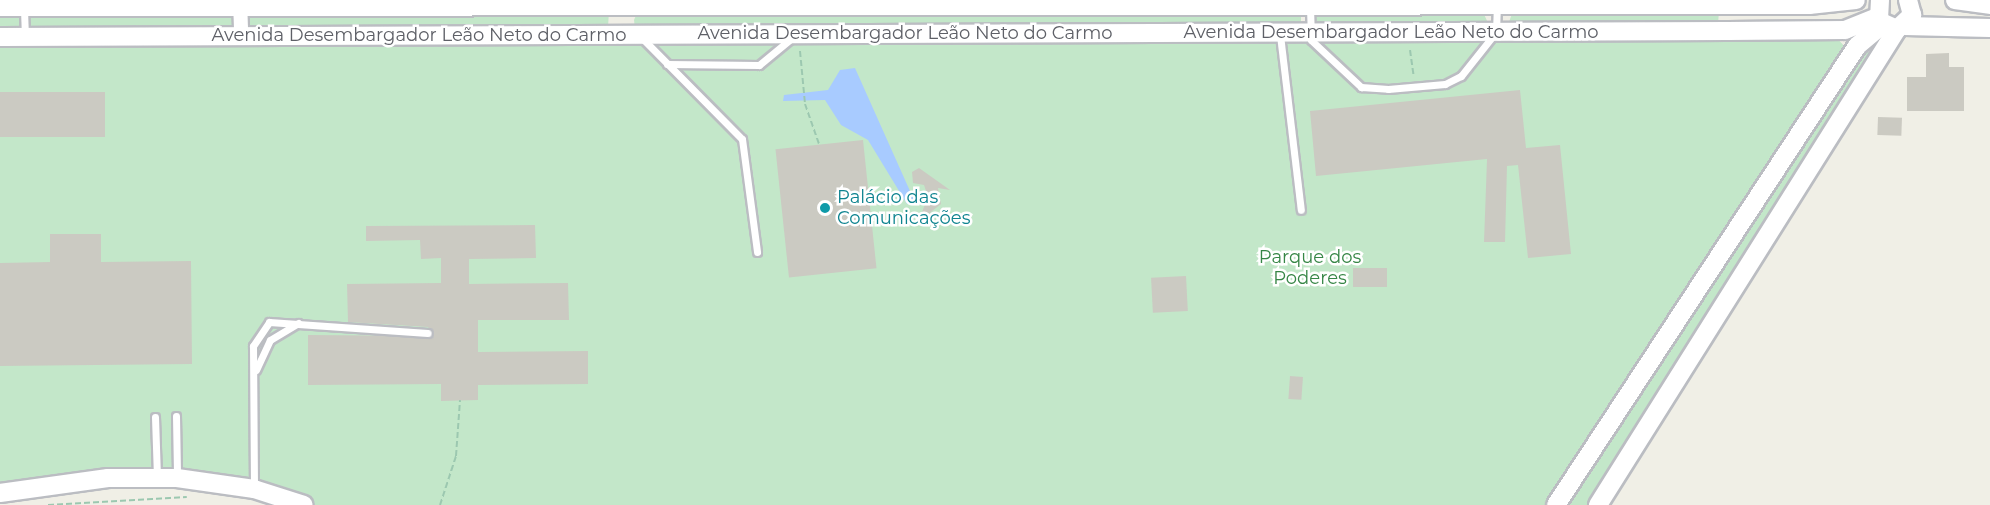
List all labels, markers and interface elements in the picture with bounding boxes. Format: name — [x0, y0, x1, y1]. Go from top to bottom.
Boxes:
street label: Avenida Desembargador Leão Neto do Carmo — [1183, 21, 1599, 43]
street label: Avenida Desembargador Leão Neto do Carmo — [697, 22, 1113, 44]
street label: Avenida Desembargador Leão Neto do Carmo — [211, 24, 627, 46]
place label: Palácio das Comunicações — [837, 187, 971, 230]
marker: Palácio das Comunicações — [818, 201, 832, 215]
park label: Parque dos Poderes — [1259, 247, 1361, 290]

